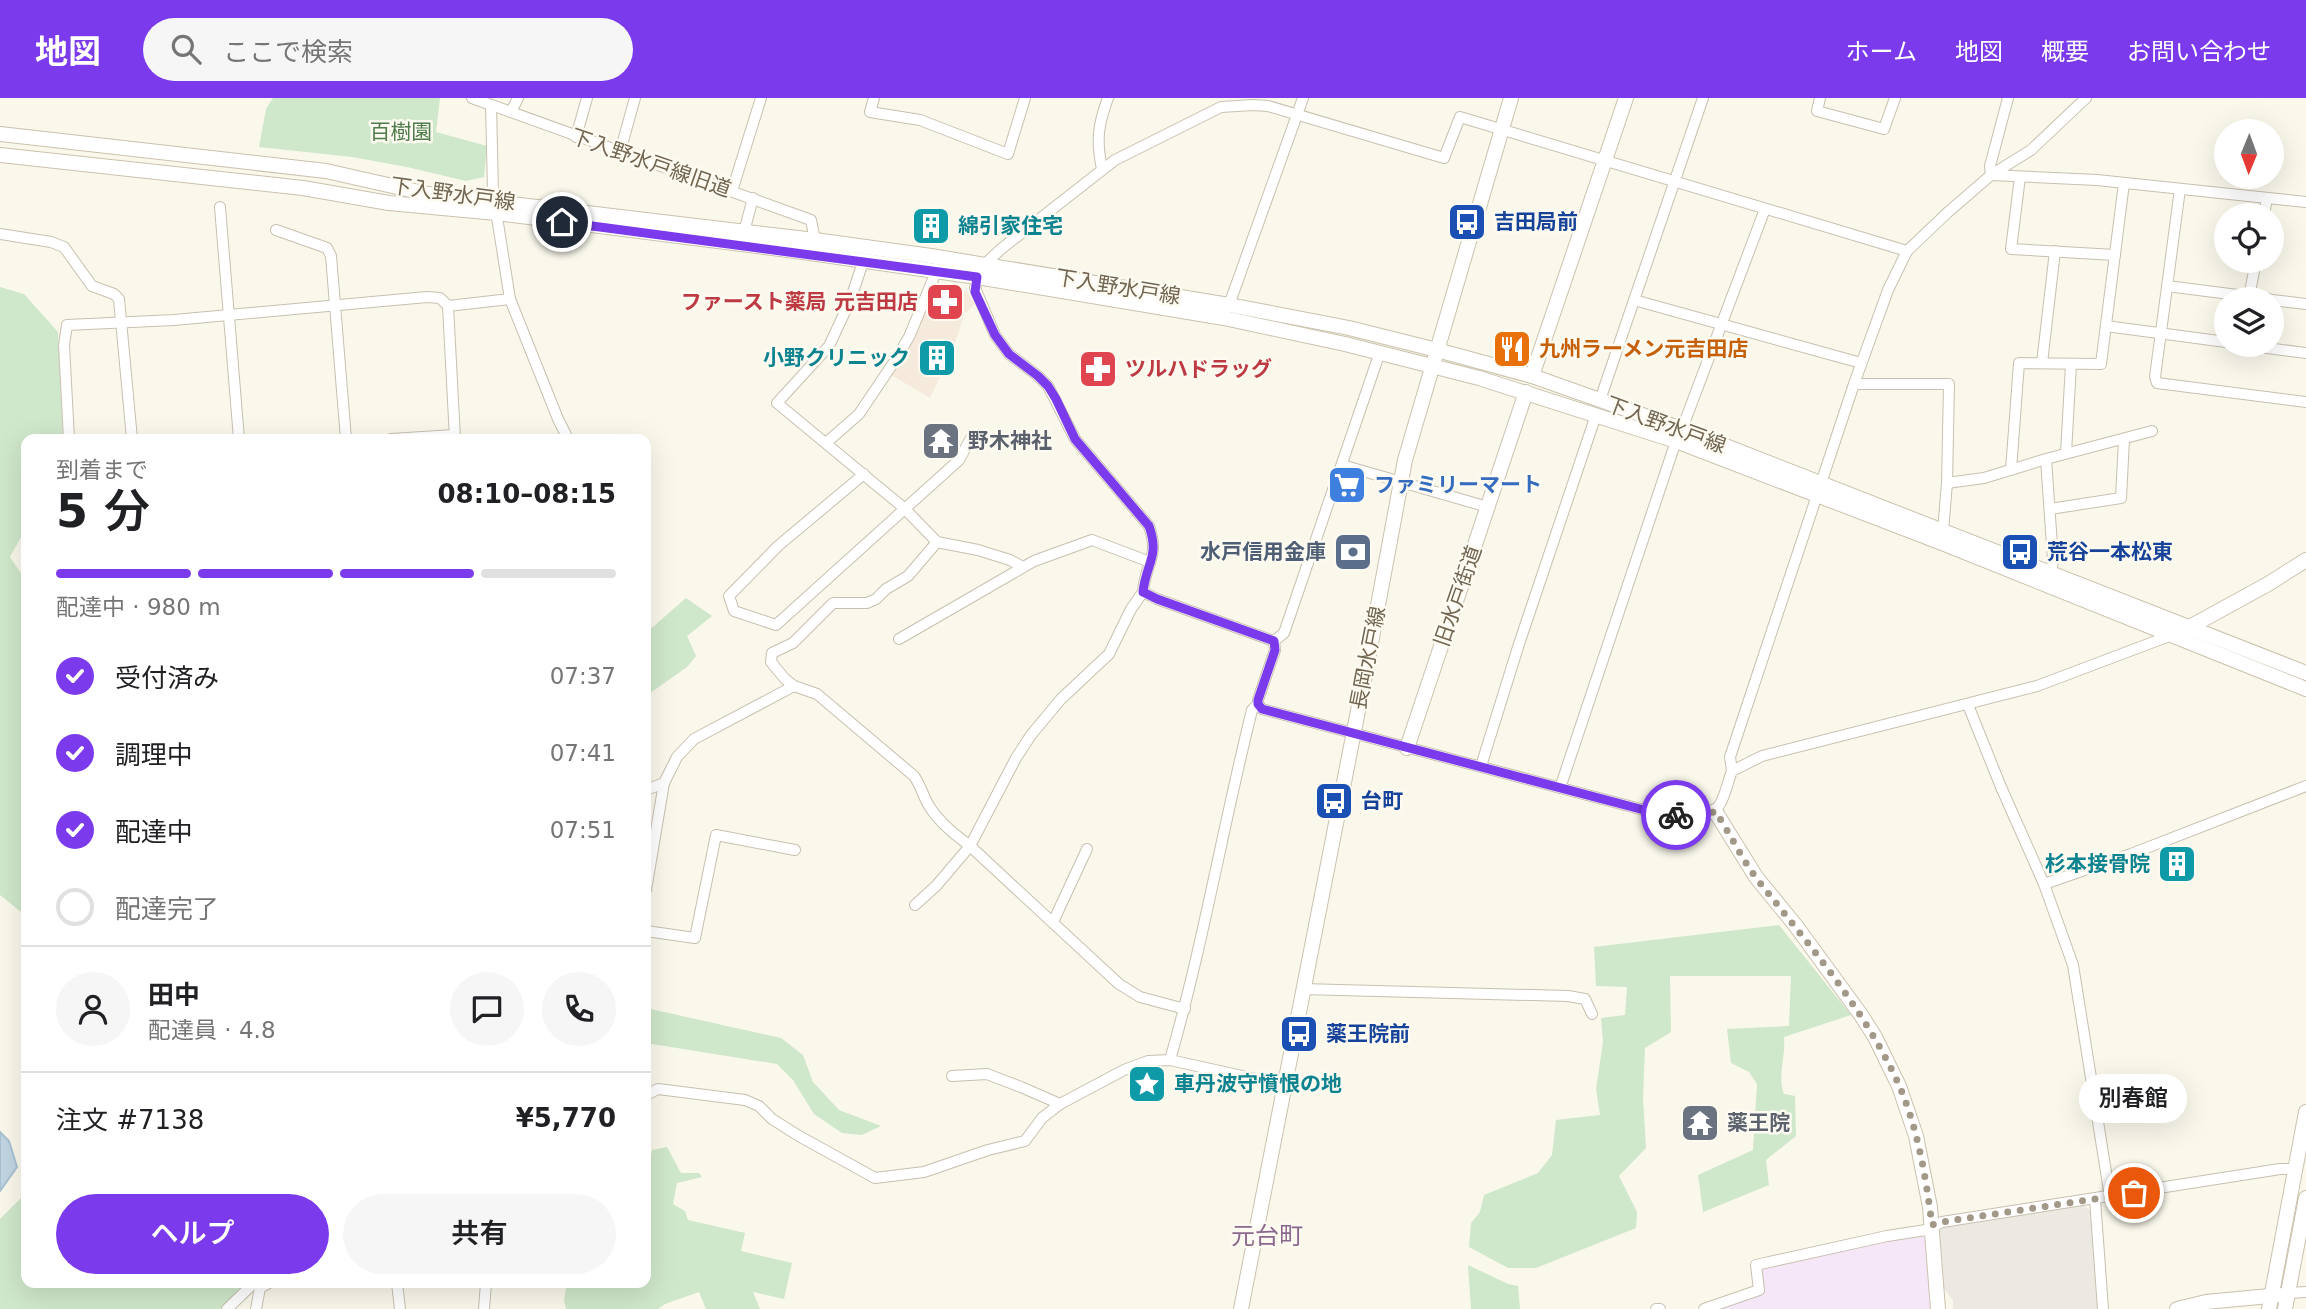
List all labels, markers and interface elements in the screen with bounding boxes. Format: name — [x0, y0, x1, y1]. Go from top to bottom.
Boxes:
search box — [143, 18, 633, 81]
icon: search — [167, 30, 205, 68]
text: 地図 — [35, 32, 101, 71]
text: ここで検索 — [223, 37, 353, 67]
text: ホーム — [1846, 38, 1917, 66]
text: 地図 — [1955, 38, 2003, 66]
text: 概要 — [2041, 38, 2089, 66]
text: お問い合わせ — [2127, 38, 2271, 66]
north arrow — [2214, 119, 2284, 189]
map controls — [2214, 119, 2284, 357]
park label: 百樹園 — [370, 120, 433, 144]
street label: 下入野水戸線旧道 — [568, 124, 734, 202]
street label: 下入野水戸線 — [389, 173, 517, 215]
pin — [532, 192, 592, 252]
bus stop icon: 吉田局前 — [1446, 201, 1488, 243]
icon: home — [543, 203, 581, 241]
button: locate — [2214, 203, 2284, 273]
building icon: 綿引家住宅 — [910, 205, 952, 247]
place label: 吉田局前 — [1494, 210, 1578, 234]
place label: 綿引家住宅 — [958, 214, 1063, 238]
street label: 下入野水戸線 — [1054, 265, 1182, 309]
pharmacy icon: ファースト薬局 元吉田店 — [924, 281, 966, 323]
button: layers — [2214, 287, 2284, 357]
place label: ファースト薬局 元吉田店 — [681, 290, 918, 314]
restaurant icon: 九州ラーメン元吉田店 — [1491, 328, 1533, 370]
building icon: 小野クリニック — [916, 337, 958, 379]
place label: 九州ラーメン元吉田店 — [1539, 337, 1748, 361]
place label: 小野クリニック — [763, 346, 910, 370]
pharmacy icon: ツルハドラッグ — [1077, 348, 1119, 390]
place label: ツルハドラッグ — [1125, 357, 1272, 381]
street label: 下入野水戸線 — [1603, 392, 1729, 458]
temple icon: 野木神社 — [920, 420, 962, 462]
place label: 野木神社 — [968, 429, 1052, 453]
text: 到着まで — [56, 457, 148, 483]
supermarket icon: ファミリーマート — [1326, 464, 1368, 506]
place label: ファミリーマート — [1374, 473, 1542, 497]
text: 08:10–08:15 — [437, 479, 616, 509]
text: 5 分 — [56, 484, 150, 538]
bank icon: 水戸信用金庫 — [1332, 531, 1374, 573]
bus stop icon: 荒谷一本松東 — [1999, 531, 2041, 573]
place label: 水戸信用金庫 — [1200, 540, 1326, 564]
place label: 荒谷一本松東 — [2047, 540, 2173, 564]
street label: 旧水戸街道 — [1430, 542, 1486, 650]
text: 配達中 · 980 m — [56, 594, 221, 620]
street label: 長岡水戸線 — [1346, 604, 1390, 712]
icon: check — [56, 657, 94, 695]
text: 受付済み — [115, 663, 219, 693]
text: 07:37 — [550, 663, 616, 689]
icon: check — [56, 734, 94, 772]
text: 調理中 — [115, 740, 193, 770]
text: 07:41 — [550, 740, 616, 766]
bus stop icon: 台町 — [1313, 780, 1355, 822]
courier — [1641, 780, 1711, 850]
place label: 台町 — [1361, 789, 1403, 813]
icon: bike — [1657, 796, 1695, 834]
icon: check — [56, 811, 94, 849]
text: 配達中 — [115, 817, 193, 847]
text: 07:51 — [550, 817, 616, 843]
building icon: 杉本接骨院 — [2156, 843, 2198, 885]
place label: 杉本接骨院 — [2045, 852, 2150, 876]
text: 配達完了 — [115, 894, 219, 924]
button: person — [56, 972, 130, 1046]
button: chat — [450, 972, 524, 1046]
button: phone — [542, 972, 616, 1046]
text: 田中 — [148, 980, 200, 1010]
bus stop icon: 薬王院前 — [1278, 1013, 1320, 1055]
text: 配達員 · 4.8 — [148, 1017, 276, 1043]
place label: 薬王院前 — [1326, 1022, 1410, 1046]
place icon: 車丹波守憤恨の地 — [1126, 1063, 1168, 1105]
place label: 車丹波守憤恨の地 — [1174, 1072, 1342, 1096]
callout: 別春館 — [2080, 1074, 2188, 1123]
text: 別春館 — [2099, 1085, 2168, 1111]
temple icon: 薬王院 — [1679, 1102, 1721, 1144]
text: ¥5,770 — [516, 1103, 616, 1133]
text: 注文 #7138 — [56, 1105, 204, 1135]
place label: 薬王院 — [1727, 1111, 1790, 1135]
pin — [2104, 1163, 2164, 1223]
icon: bag — [2115, 1174, 2153, 1212]
button: ヘルプ — [56, 1194, 329, 1274]
button: 共有 — [343, 1194, 616, 1274]
district label: 元台町 — [1231, 1222, 1303, 1250]

